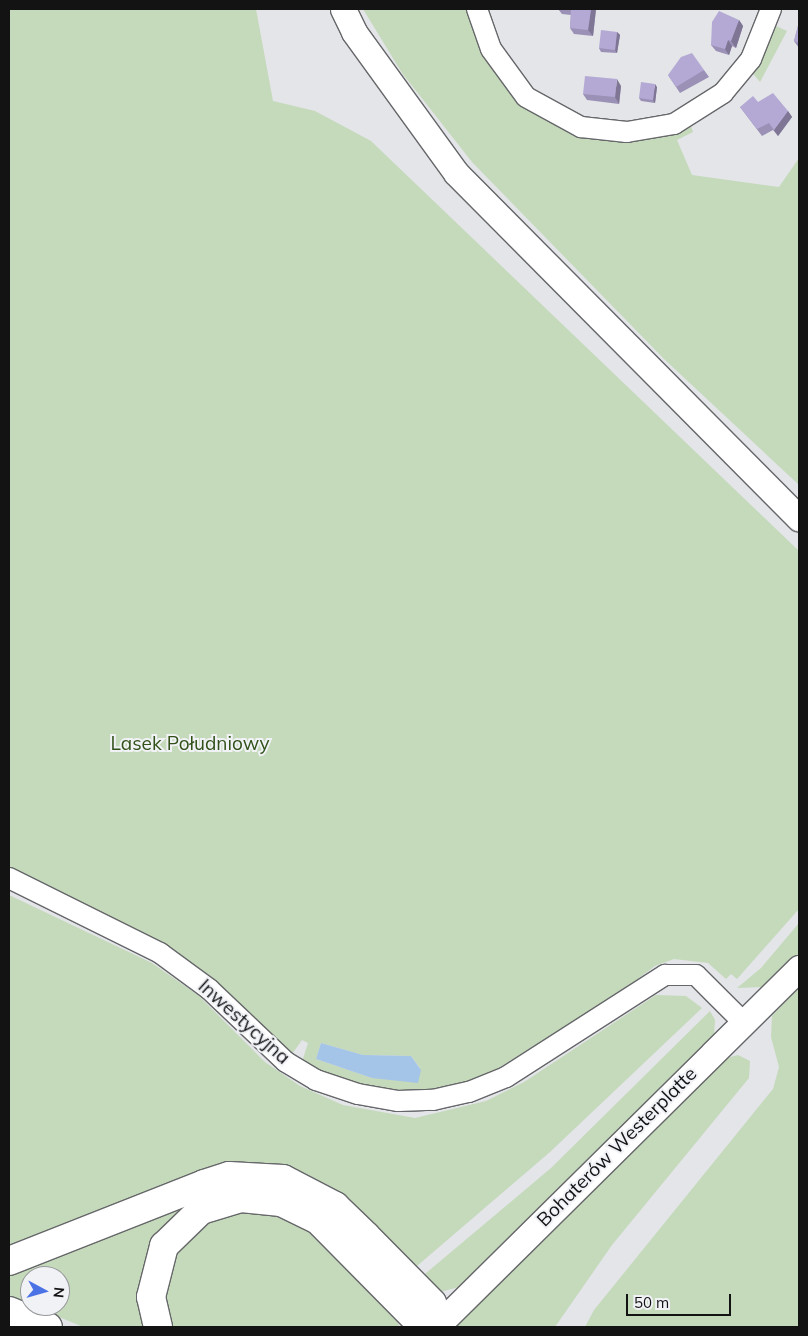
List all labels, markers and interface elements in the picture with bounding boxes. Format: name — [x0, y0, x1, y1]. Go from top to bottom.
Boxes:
park label: Lasek Południowy — [110, 733, 270, 755]
street label: Inwestycyjna — [194, 975, 294, 1069]
street label: Bohaterów Westerplatte — [532, 1062, 702, 1232]
north arrow — [20, 1266, 70, 1316]
scale bar — [628, 1284, 733, 1316]
text: N — [49, 1286, 68, 1299]
text: 50 m — [634, 1293, 669, 1312]

